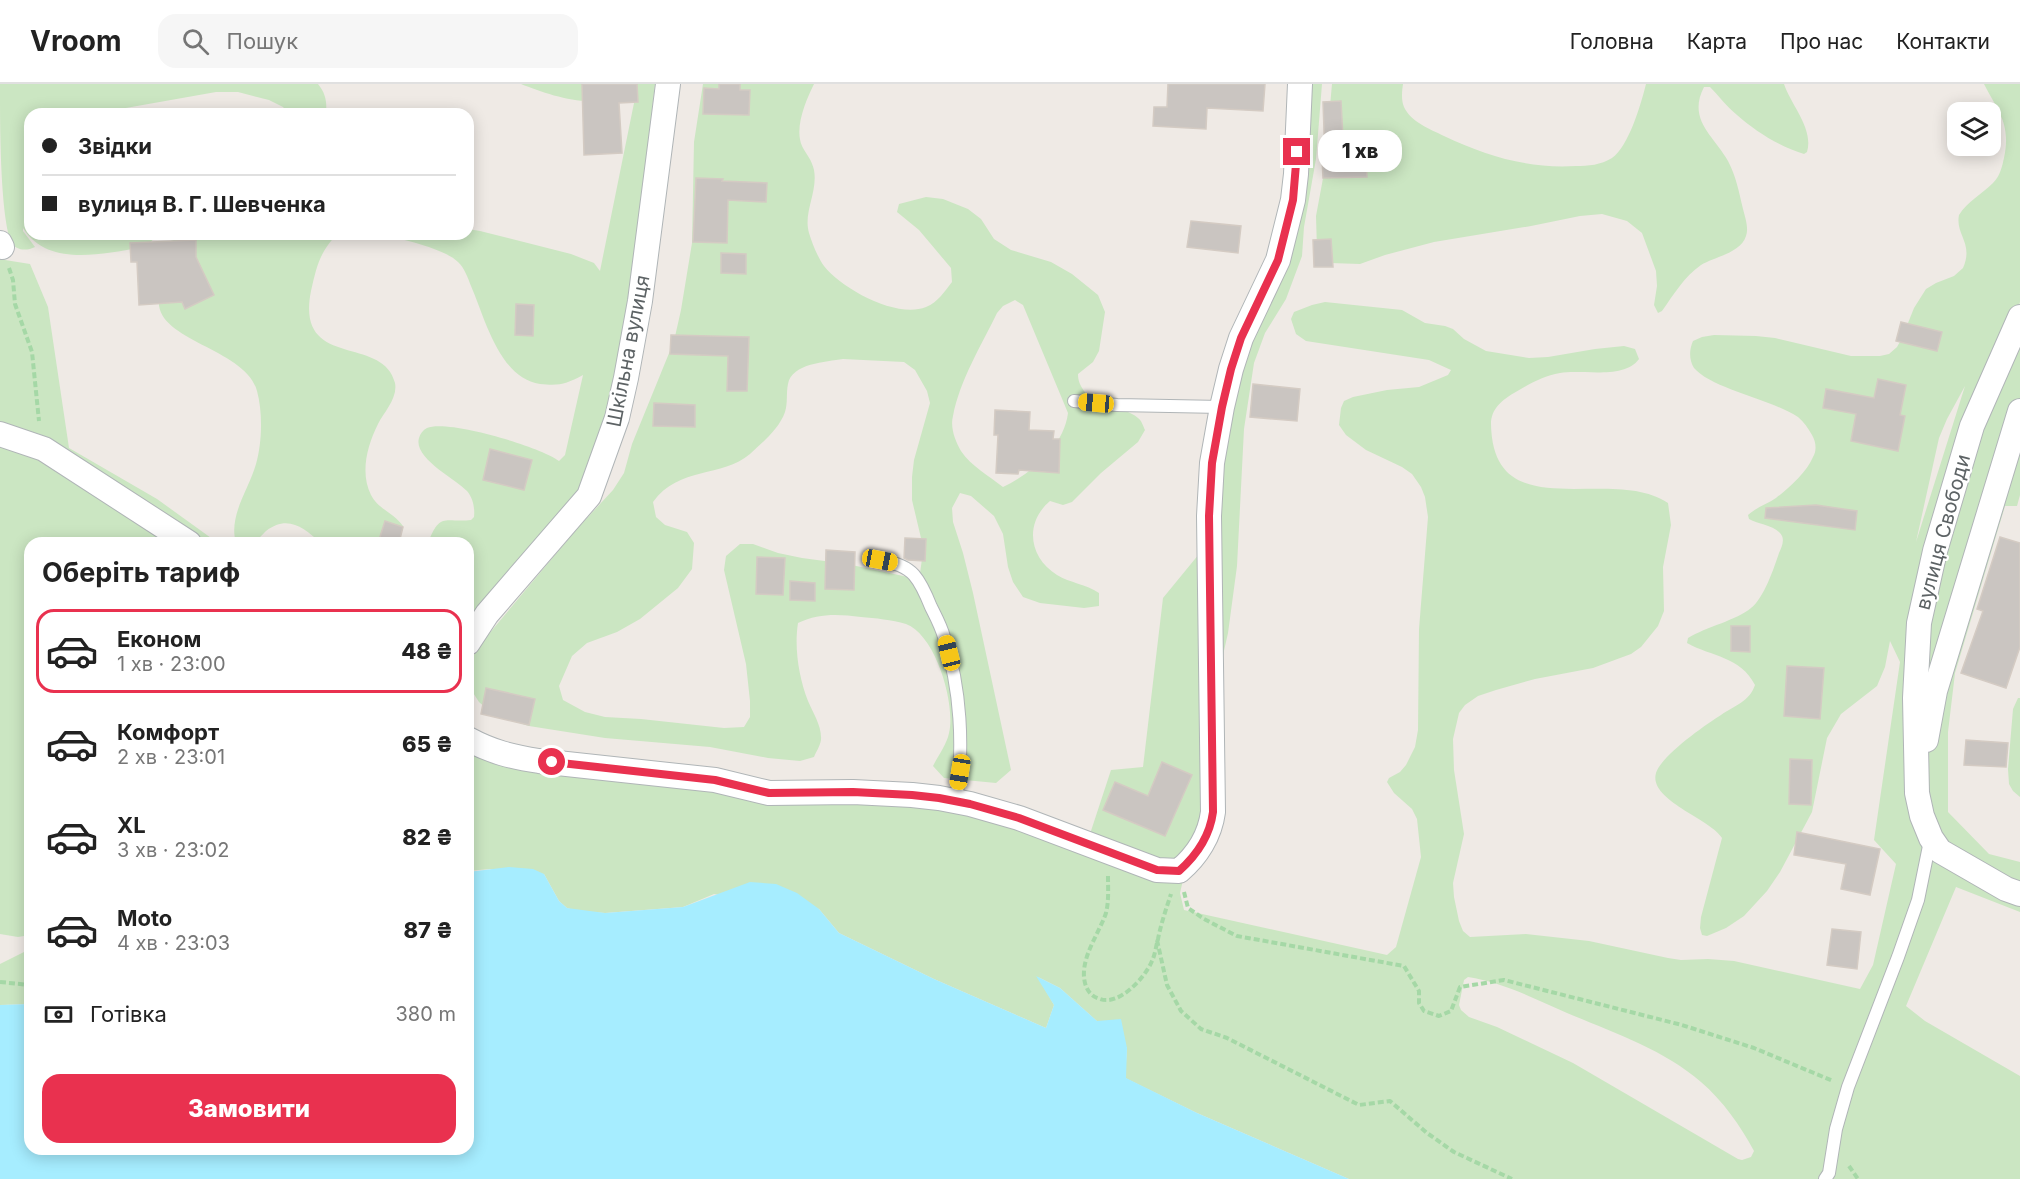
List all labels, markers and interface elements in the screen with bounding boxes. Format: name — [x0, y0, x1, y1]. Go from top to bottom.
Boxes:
search box — [158, 14, 578, 68]
text: Vroom — [30, 24, 122, 58]
icon: search — [179, 25, 212, 58]
text: Пошук — [227, 28, 298, 54]
text: Головна — [1570, 29, 1654, 54]
text: Карта — [1687, 29, 1747, 54]
text: Про нас — [1780, 29, 1863, 54]
text: Контакти — [1896, 29, 1990, 54]
map controls — [1947, 102, 2001, 156]
button: layers — [1947, 102, 2001, 156]
callout: 1 хв — [1318, 131, 1402, 173]
text: Звідки — [78, 133, 152, 159]
route end — [1283, 138, 1310, 165]
text: 1 хв — [1342, 139, 1378, 163]
text: вулиця В. Г. Шевченка — [78, 191, 326, 217]
street label: Шкільна вулиця — [602, 273, 654, 429]
car — [1077, 392, 1115, 414]
street label: вулиця Свободи — [1911, 452, 1975, 612]
car — [861, 548, 899, 572]
text: Оберіть тариф — [42, 556, 240, 589]
icon: car — [45, 624, 99, 678]
text: Економ — [117, 626, 201, 652]
car — [936, 633, 962, 673]
text: 48 ₴ — [401, 638, 453, 664]
text: 1 хв · 23:00 — [117, 652, 226, 676]
icon: car — [45, 717, 99, 771]
text: Комфорт — [117, 719, 219, 745]
text: 65 ₴ — [402, 731, 453, 757]
text: 2 хв · 23:01 — [117, 745, 225, 769]
route start — [538, 748, 565, 775]
car — [948, 753, 972, 791]
icon: car — [45, 810, 99, 864]
text: XL — [117, 812, 146, 838]
text: 82 ₴ — [402, 824, 453, 850]
text: 3 хв · 23:02 — [117, 838, 229, 862]
icon: car — [45, 903, 99, 957]
text: Moto — [117, 905, 172, 931]
text: 87 ₴ — [403, 917, 453, 943]
text: 4 хв · 23:03 — [117, 931, 230, 955]
icon: cash — [42, 998, 75, 1031]
text: Готівка — [90, 1001, 167, 1027]
text: 380 m — [396, 1002, 456, 1026]
button: Замовити — [42, 1074, 456, 1143]

